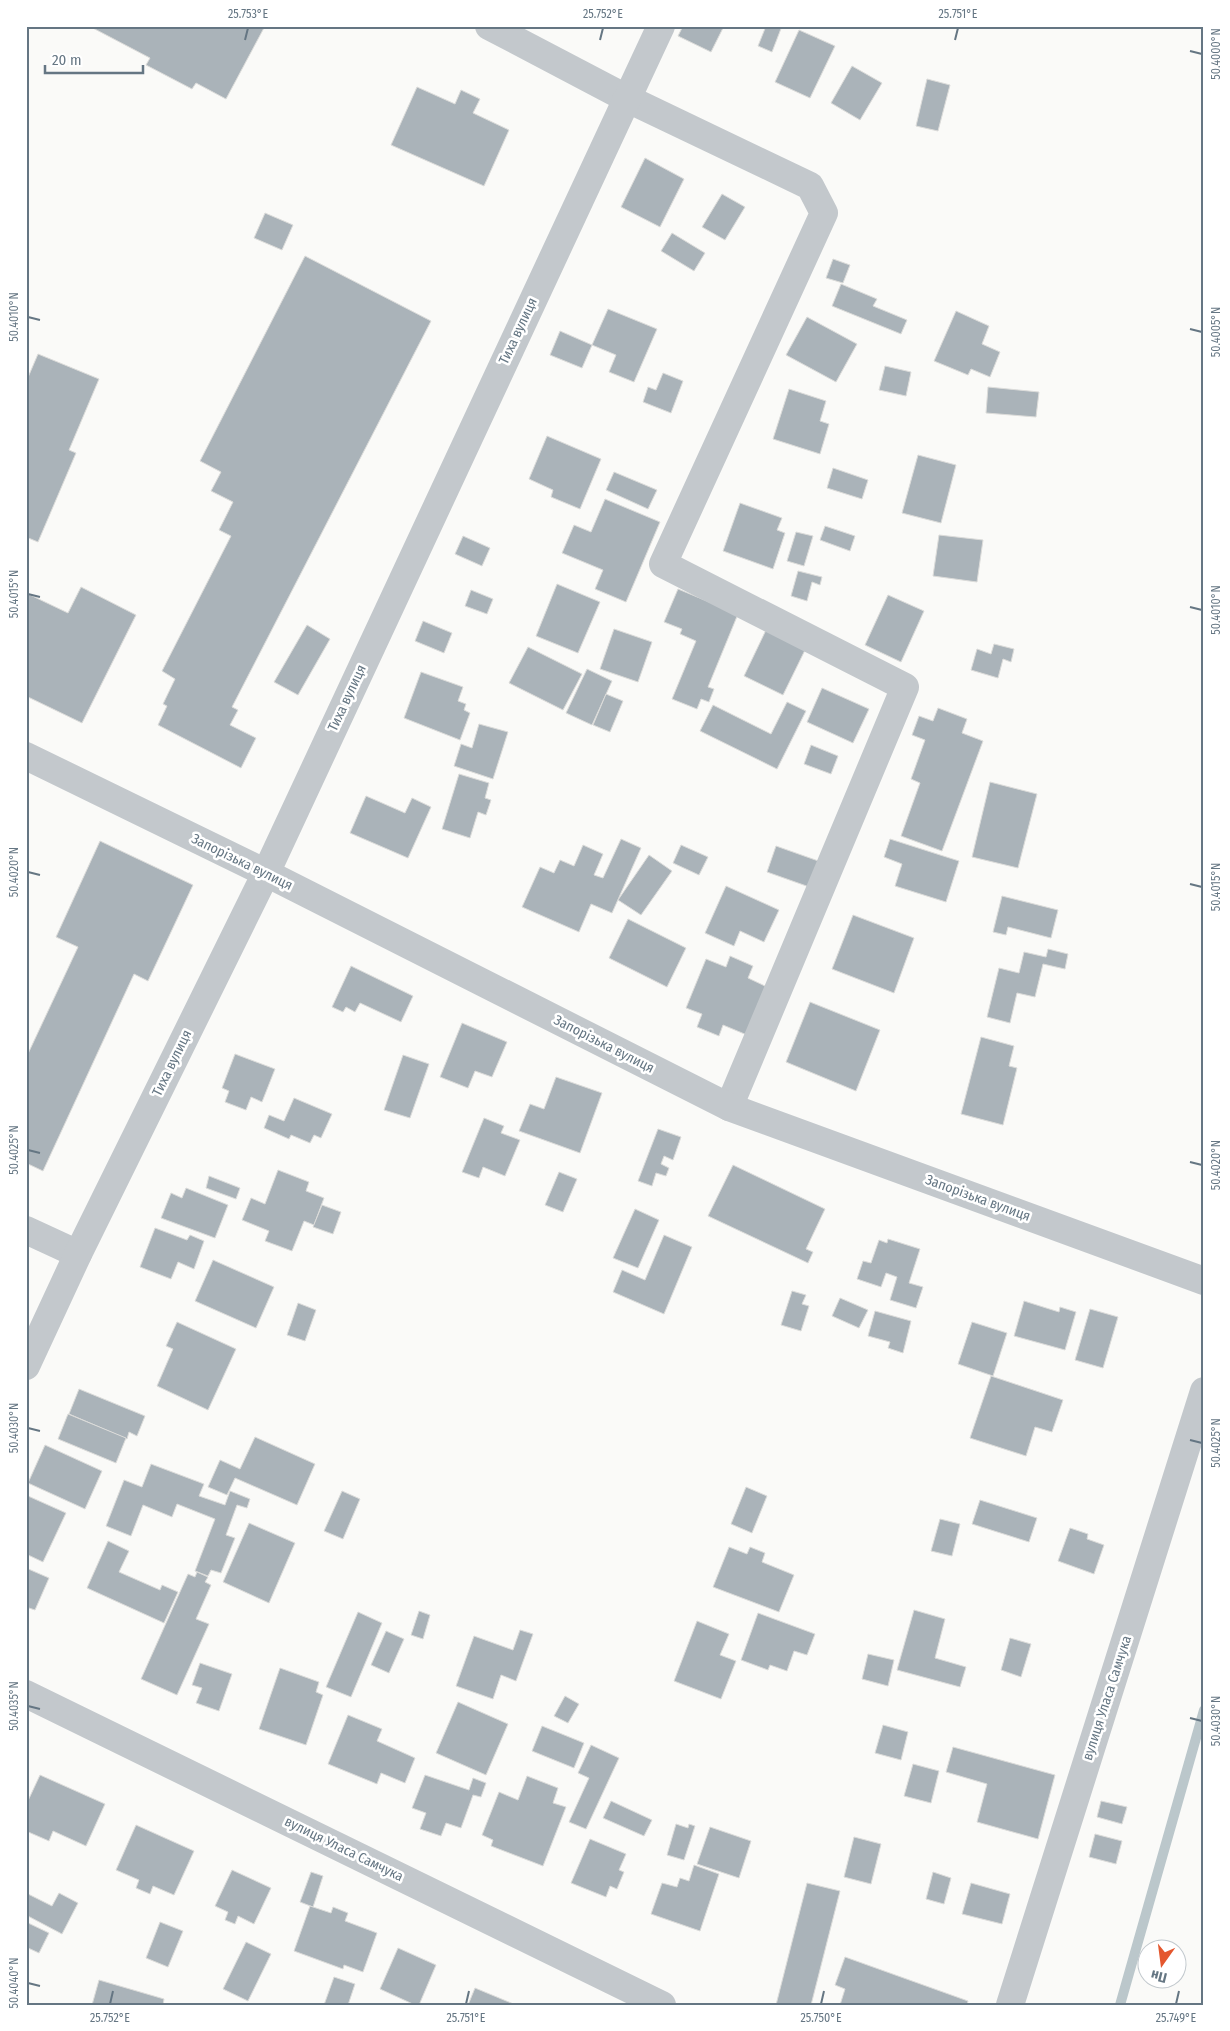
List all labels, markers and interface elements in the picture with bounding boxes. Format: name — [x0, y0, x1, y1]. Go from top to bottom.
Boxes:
text: 25.753°E — [228, 7, 268, 21]
text: 25.752°E — [583, 7, 623, 21]
text: 25.751°E — [939, 7, 978, 21]
text: 50.4000°N — [1209, 28, 1223, 80]
scale bar — [45, 42, 142, 74]
text: 20 m — [52, 51, 82, 69]
text: 50.4010°N — [7, 292, 21, 342]
street label: Тиха вулиця — [495, 295, 541, 367]
text: 50.4005°N — [1209, 307, 1223, 357]
text: 50.4015°N — [7, 570, 21, 618]
text: 50.4010°N — [1209, 585, 1223, 635]
street label: Тиха вулиця — [324, 662, 370, 734]
street label: Запорізька вулиця — [189, 830, 295, 894]
text: 50.4020°N — [7, 847, 21, 897]
text: 50.4015°N — [1209, 863, 1223, 911]
street label: Запорізька вулиця — [551, 1011, 657, 1077]
street label: Тиха вулиця — [149, 1027, 195, 1099]
text: 50.4025°N — [7, 1125, 21, 1175]
text: 50.4020°N — [1209, 1140, 1223, 1190]
street label: Запорізька вулиця — [923, 1171, 1033, 1225]
text: 50.4030°N — [7, 1403, 21, 1453]
text: 50.4025°N — [1209, 1418, 1223, 1468]
street label: вулиця Уласа Самчука — [1079, 1633, 1135, 1762]
text: 50.4035°N — [7, 1681, 21, 1731]
text: 50.4030°N — [1209, 1696, 1223, 1746]
street label: вулиця Уласа Самчука — [282, 1813, 406, 1885]
north arrow — [1138, 1938, 1188, 1988]
text: 50.4040°N — [7, 1958, 21, 2008]
text: Пн — [1149, 1966, 1169, 1986]
text: 25.752°E — [90, 2011, 130, 2025]
text: 25.751°E — [447, 2011, 486, 2025]
text: 25.750°E — [800, 2011, 842, 2025]
text: 25.749°E — [1156, 2011, 1197, 2025]

